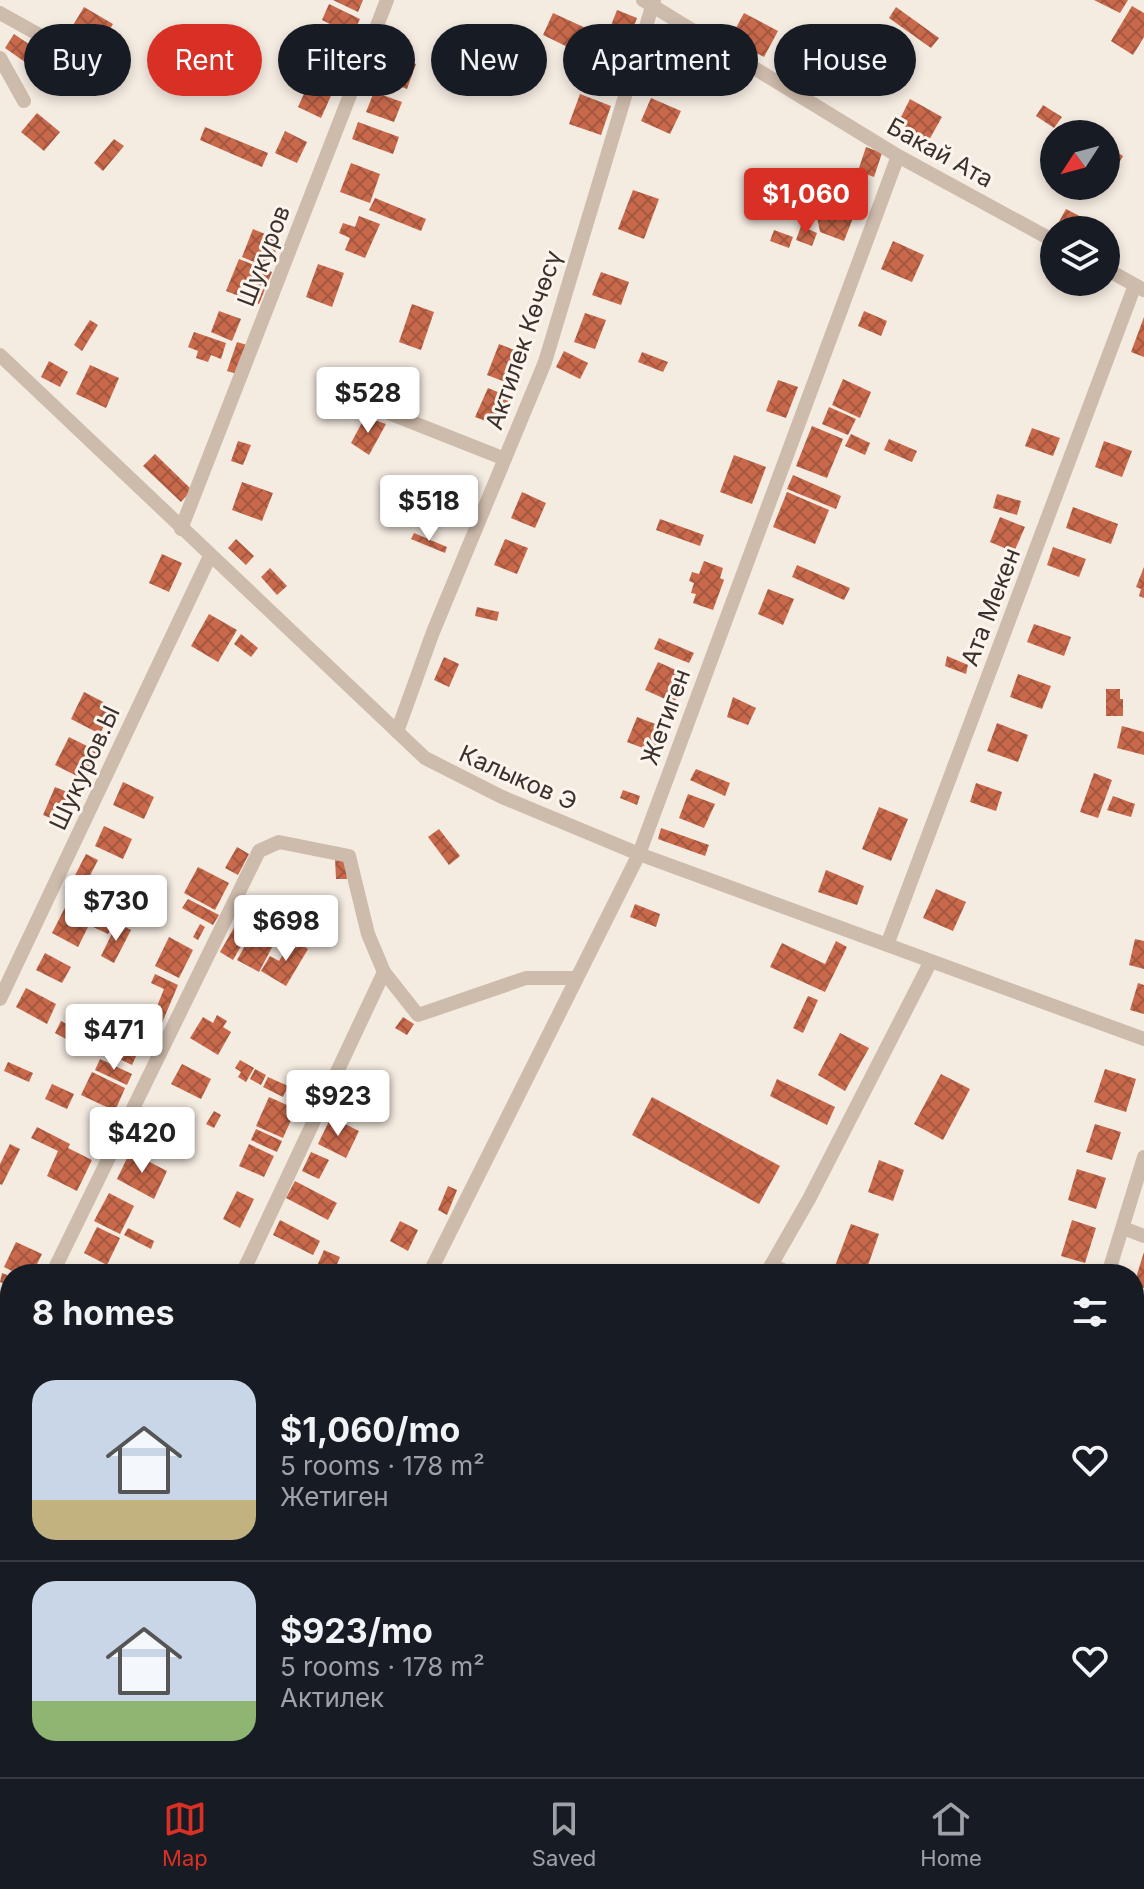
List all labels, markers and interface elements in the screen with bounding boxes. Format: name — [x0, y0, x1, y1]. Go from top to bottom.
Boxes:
chip: Buy — [24, 24, 131, 96]
chip: Rent — [147, 24, 262, 96]
chip: Filters — [278, 24, 415, 96]
chip: New — [431, 24, 547, 96]
chip: Apartment — [563, 24, 758, 96]
chip: House — [774, 24, 916, 96]
street label: Бакай Ата — [882, 111, 999, 194]
north arrow — [1040, 120, 1120, 200]
map controls — [1040, 120, 1120, 296]
pin: $1,060 — [741, 168, 871, 236]
text: $1,060 — [762, 178, 850, 209]
street label: Шукуров — [231, 201, 296, 310]
button: layers — [1040, 216, 1120, 296]
street label: Актилек Көчөсү — [479, 246, 568, 433]
pin: $528 — [321, 367, 415, 435]
text: $528 — [335, 377, 401, 408]
pin: $518 — [382, 475, 476, 543]
text: $518 — [398, 485, 460, 516]
street label: Ата Мекен — [955, 544, 1026, 670]
street label: Жетиген — [635, 665, 696, 769]
street label: Шукуров.Ы — [43, 701, 126, 835]
street label: Калыков Э — [455, 739, 582, 816]
pin: $730 — [69, 875, 163, 943]
text: $730 — [83, 885, 149, 916]
pin: $698 — [239, 895, 333, 963]
text: $698 — [252, 905, 320, 936]
pin: $471 — [67, 1004, 161, 1072]
text: $471 — [84, 1014, 144, 1045]
pin: $923 — [291, 1070, 385, 1138]
text: $923 — [304, 1080, 372, 1111]
pin: $420 — [95, 1107, 189, 1175]
text: $420 — [108, 1117, 176, 1148]
icon: filters — [1068, 1290, 1112, 1334]
text: 8 homes — [32, 1292, 175, 1333]
text: $1,060/mo — [280, 1409, 460, 1450]
icon: home — [96, 1412, 192, 1508]
icon: heart — [1068, 1438, 1112, 1482]
text: 5 rooms · 178 m² — [280, 1450, 485, 1481]
text: Жетиген — [280, 1481, 389, 1512]
text: $923/mo — [280, 1610, 433, 1651]
icon: home — [96, 1613, 192, 1709]
icon: heart — [1068, 1639, 1112, 1683]
text: 5 rooms · 178 m² — [280, 1651, 485, 1682]
text: Актилек — [280, 1682, 384, 1713]
tab: Map — [162, 1797, 208, 1871]
tab: Saved — [532, 1797, 596, 1871]
tab: Home — [920, 1797, 982, 1871]

